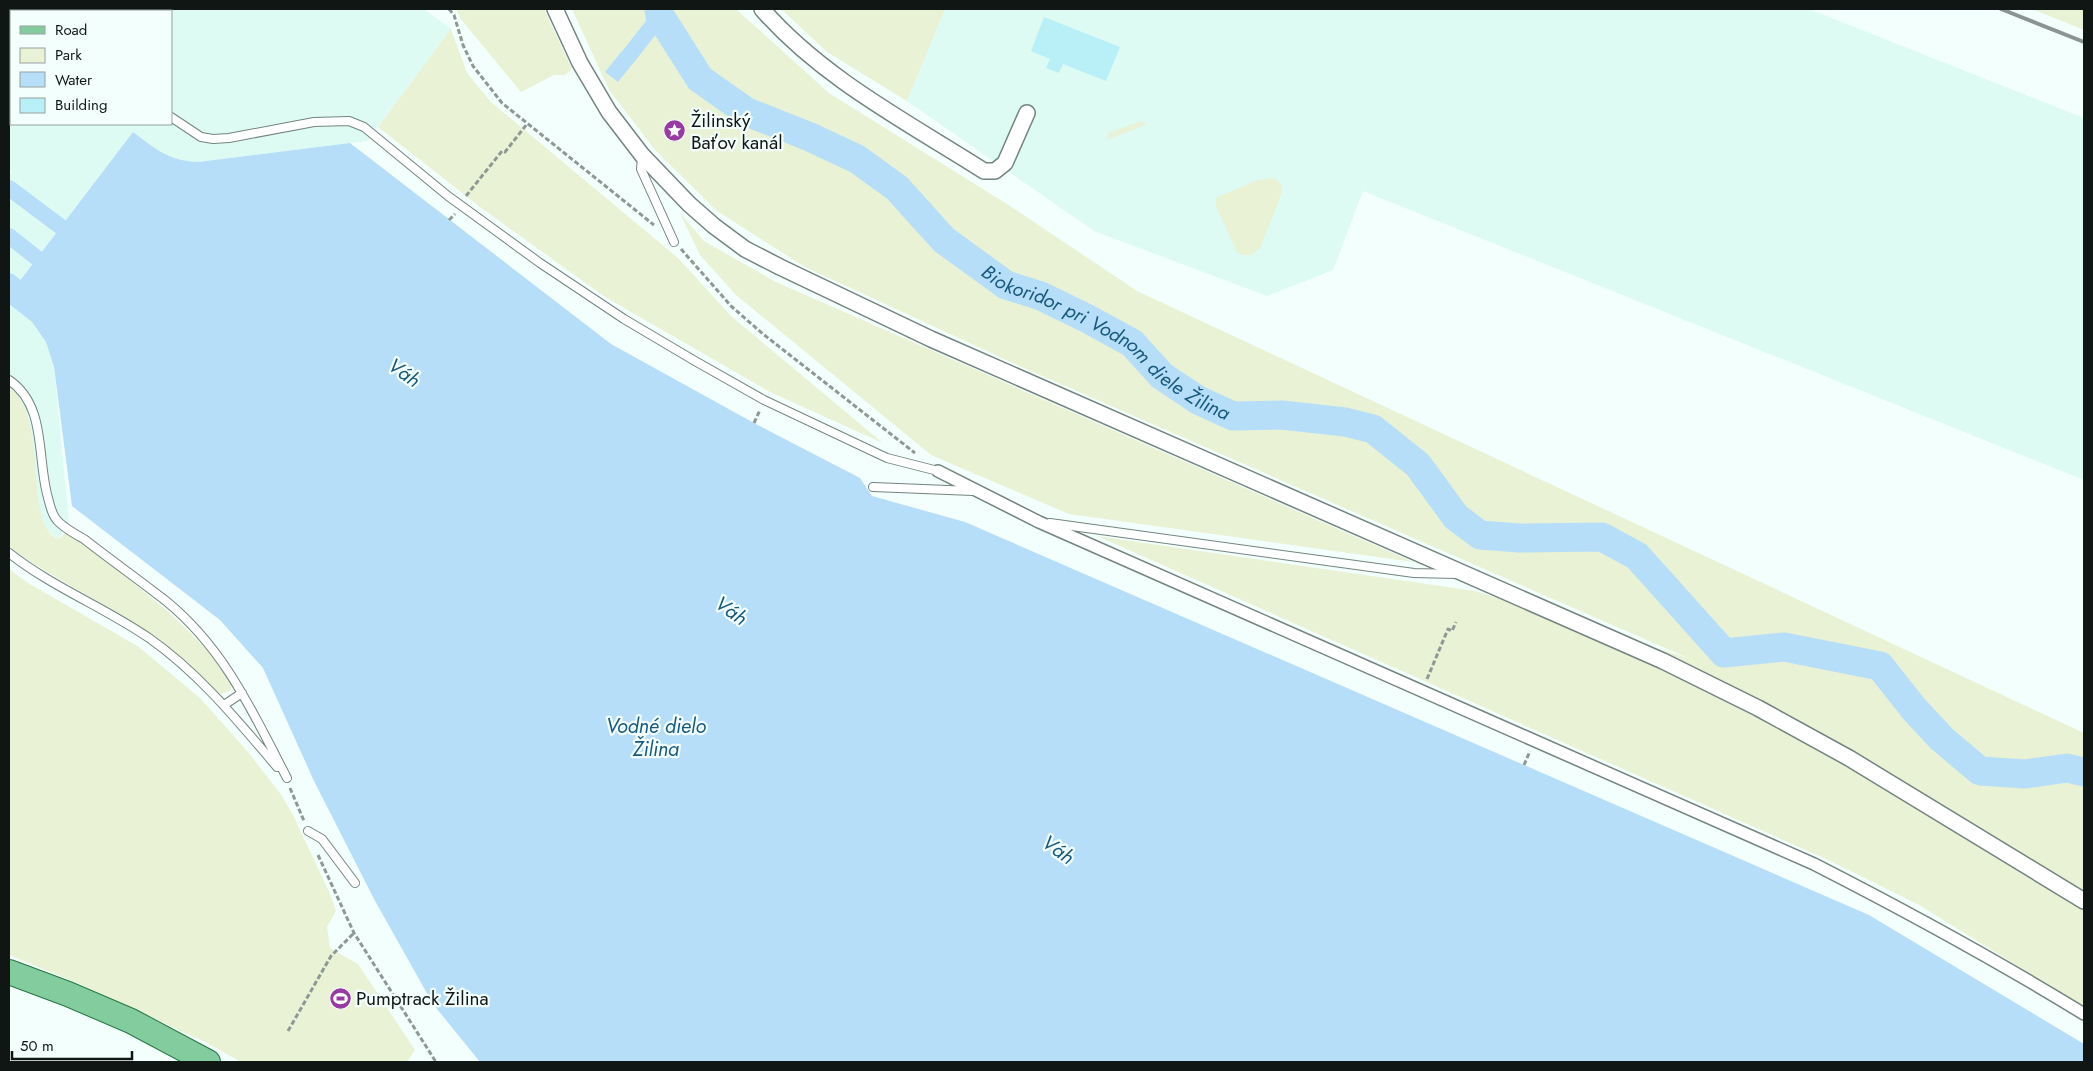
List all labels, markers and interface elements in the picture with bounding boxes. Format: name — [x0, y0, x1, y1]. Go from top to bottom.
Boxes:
legend — [10, 10, 172, 125]
text: Road — [55, 19, 87, 41]
text: Park — [55, 44, 82, 66]
text: Water — [55, 69, 93, 91]
text: Building — [55, 94, 107, 116]
place label: Žilinský Baťov kanál — [691, 107, 783, 156]
place icon: Žilinský Baťov kanál — [663, 119, 687, 143]
water label: Biokoridor pri Vodnom diele Žilina — [976, 257, 1235, 427]
water label: Váh — [382, 351, 426, 395]
water label: Váh — [709, 589, 753, 633]
water label: Vodné dielo Žilina — [606, 712, 707, 764]
water label: Váh — [1036, 828, 1080, 872]
place label: Pumptrack Žilina — [356, 985, 489, 1012]
sports icon: Pumptrack Žilina — [328, 986, 352, 1010]
scale bar — [12, 1028, 132, 1060]
text: 50 m — [20, 1035, 54, 1057]

